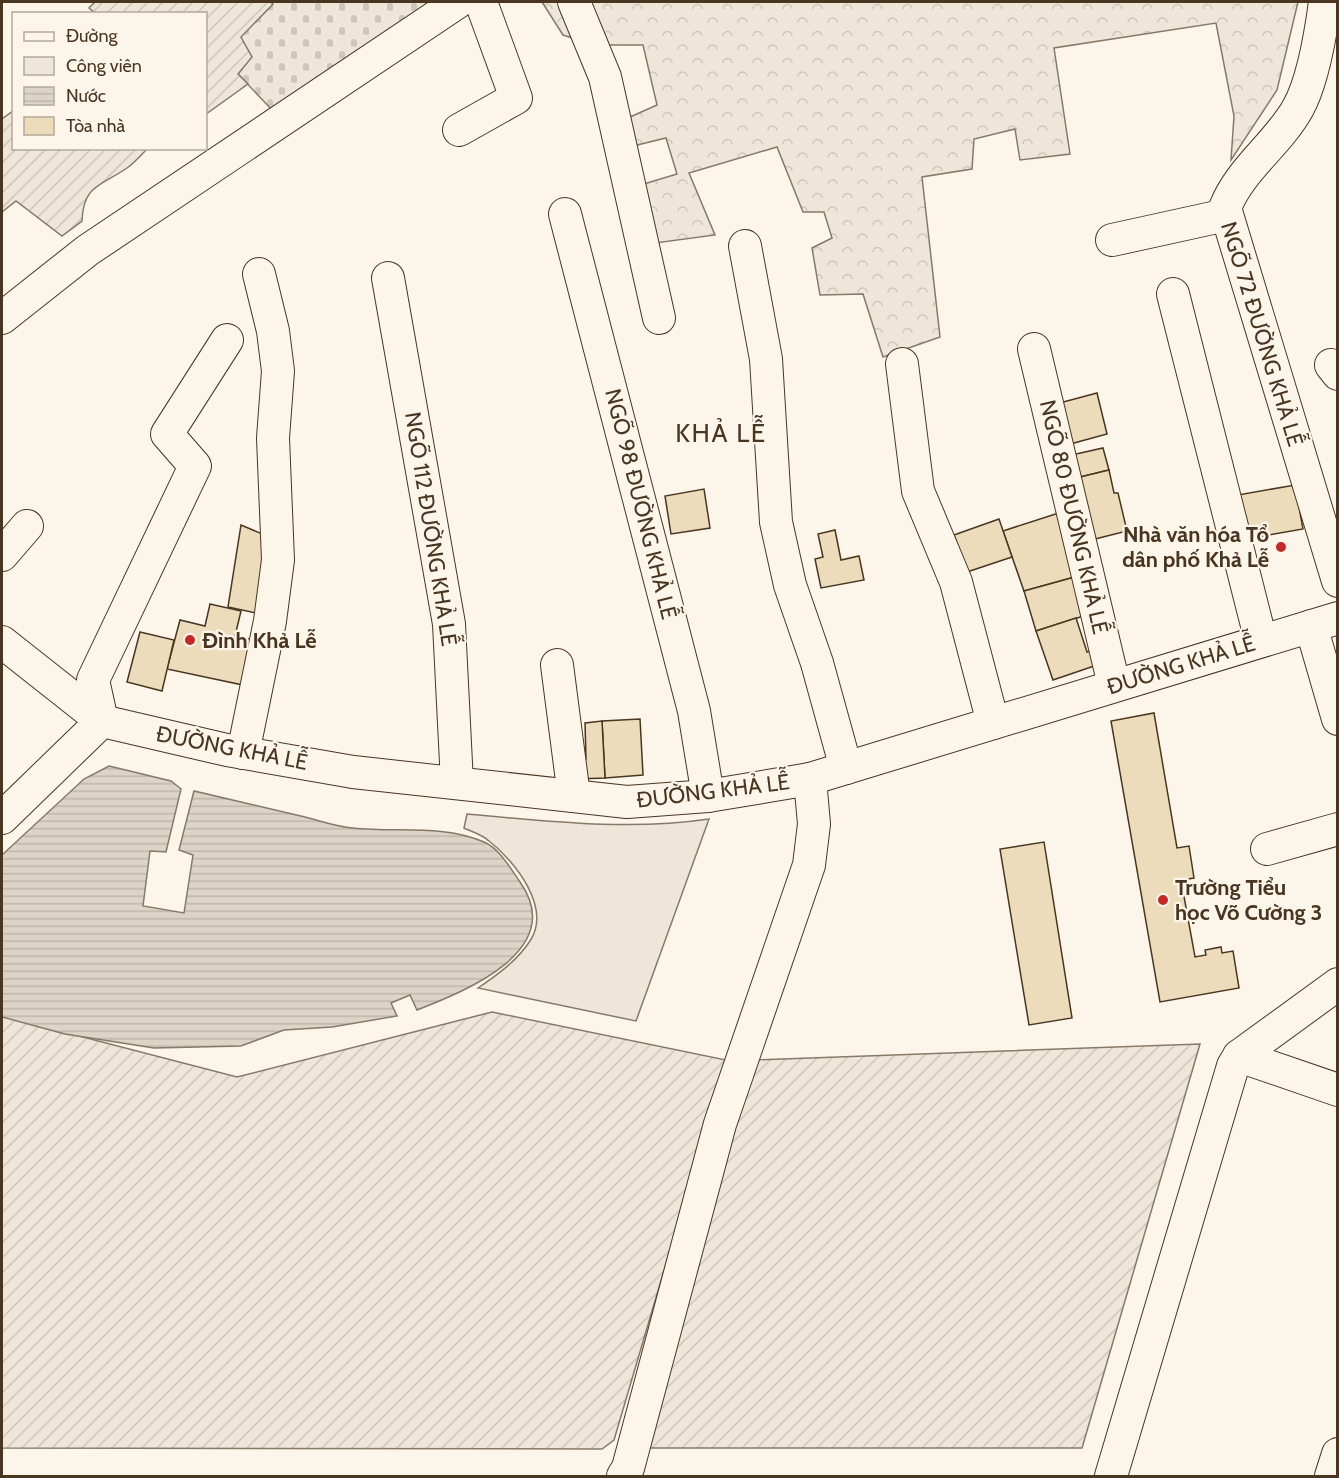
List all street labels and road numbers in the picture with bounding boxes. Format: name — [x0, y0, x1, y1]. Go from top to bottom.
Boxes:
street label: NGÕ 72 ĐƯỜNG KHẢ LỄ — [1215, 218, 1312, 450]
street label: NGÕ 98 ĐƯỜNG KHẢ LỄ — [599, 385, 686, 622]
street label: NGÕ 80 ĐƯỜNG KHẢ LỄ — [1034, 397, 1117, 637]
street label: NGÕ 112 ĐƯỜNG KHẢ LỄ — [399, 409, 466, 648]
street label: ĐƯỜNG KHẢ LỄ — [1103, 627, 1259, 700]
street label: ĐƯỜNG KHẢ LỄ — [154, 717, 311, 776]
street label: ĐƯỜNG KHẢ LỄ — [635, 765, 791, 814]

